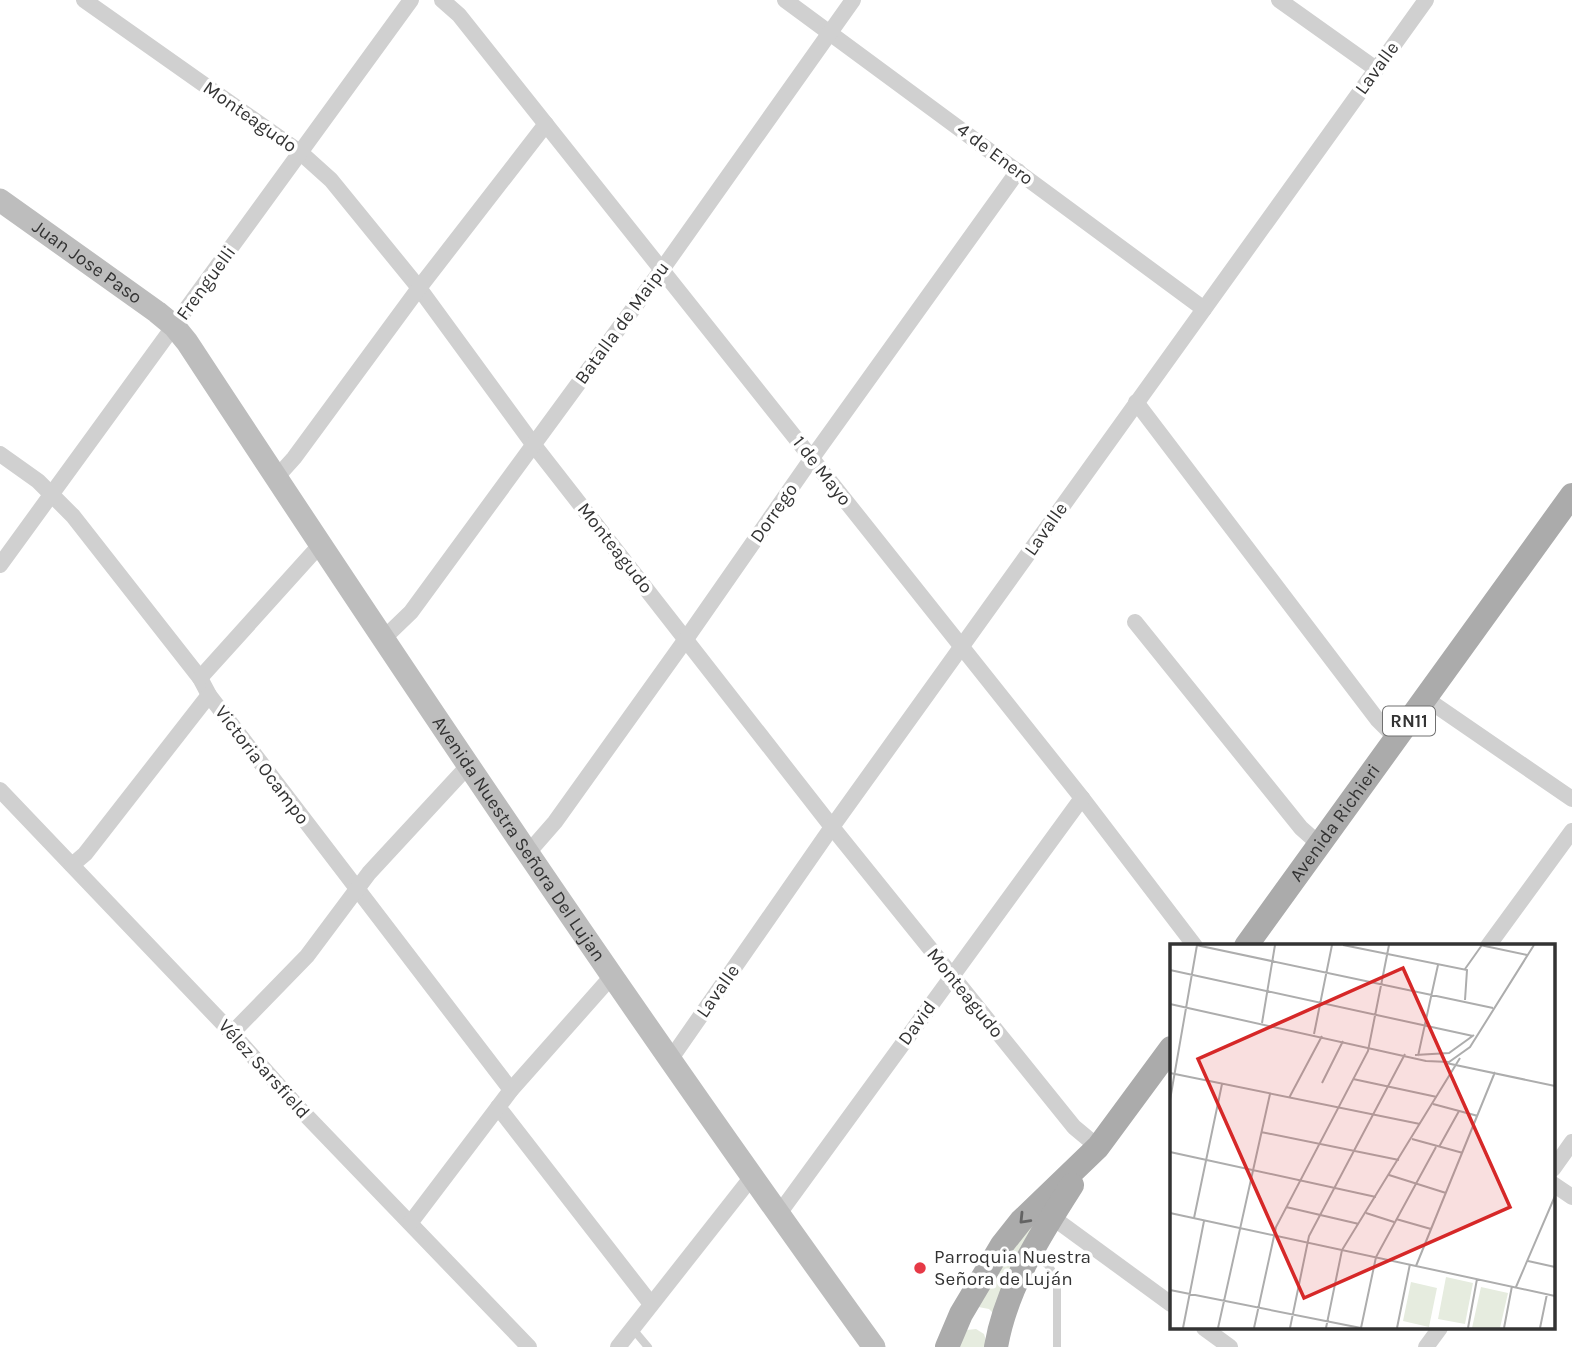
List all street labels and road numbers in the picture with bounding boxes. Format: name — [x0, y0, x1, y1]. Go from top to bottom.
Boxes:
street label: Lavalle — [1351, 37, 1403, 99]
street label: Monteagudo — [199, 77, 301, 157]
street label: 4 de Enero — [953, 118, 1037, 190]
street label: Juan Jose Paso — [28, 216, 146, 309]
street label: Frenguelli — [172, 242, 240, 324]
street label: Batalla de Maipu — [570, 258, 674, 388]
street label: 1 de Mayo — [788, 432, 856, 510]
street label: Dorrego — [746, 479, 802, 547]
street label: Monteagudo — [573, 498, 657, 598]
street label: Lavalle — [1020, 498, 1072, 560]
street label: Victoria Ocampo — [210, 701, 314, 829]
road number: RN11 — [1383, 706, 1435, 736]
street label: Avenida Nuestra Señora Del Lujan — [428, 712, 610, 966]
street label: Avenida Richieri — [1285, 760, 1385, 886]
street label: Monteagudo — [922, 944, 1008, 1042]
street label: Lavalle — [692, 960, 744, 1022]
street label: David — [894, 997, 940, 1049]
street label: Vélez Sarsfield — [214, 1015, 314, 1123]

